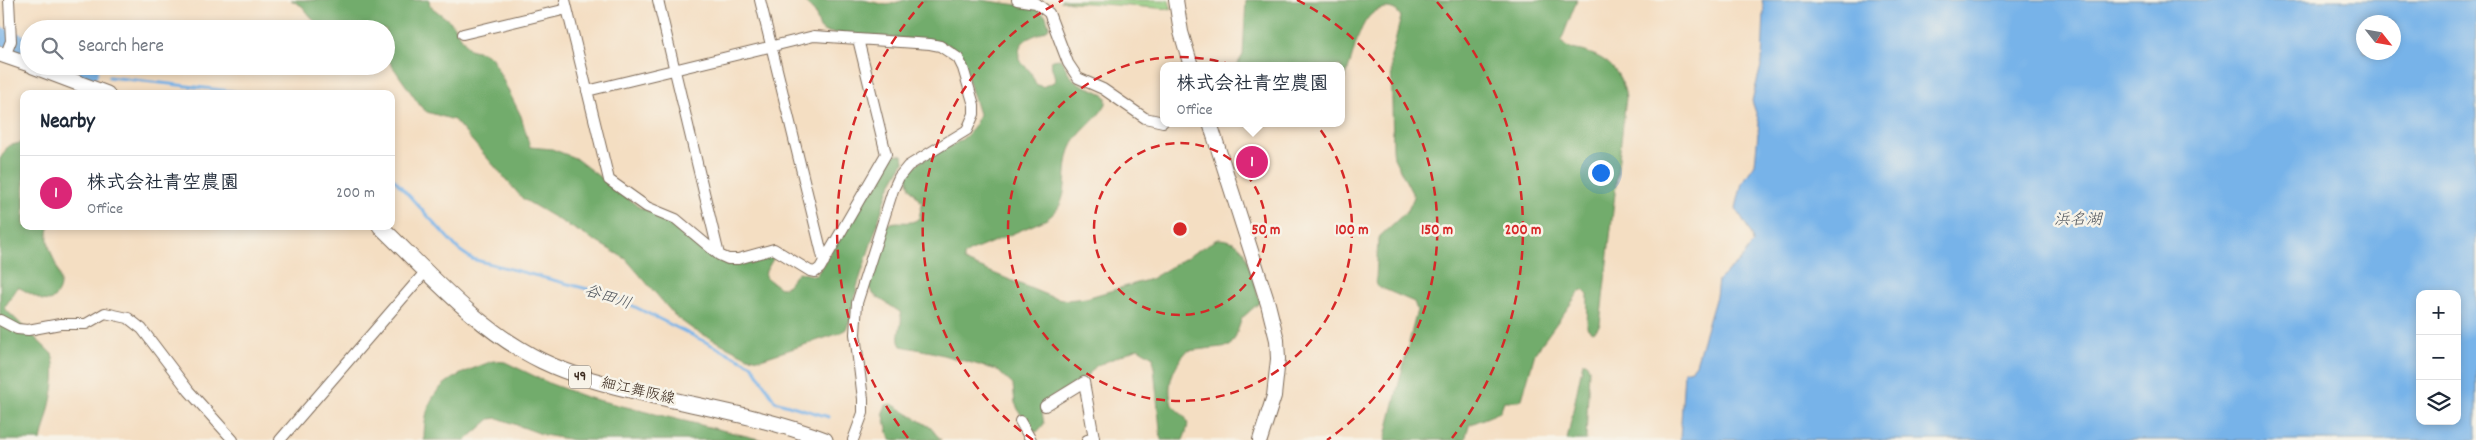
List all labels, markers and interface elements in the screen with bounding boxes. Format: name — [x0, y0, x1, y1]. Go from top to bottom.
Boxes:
north arrow — [2356, 15, 2401, 60]
search box — [20, 20, 395, 75]
icon: search — [38, 34, 66, 62]
text: Search here — [78, 34, 164, 61]
popup — [1160, 62, 1345, 127]
text: 株式会社青空農園 — [1176, 72, 1329, 99]
text: Office — [1176, 99, 1212, 122]
text: Nearby — [40, 108, 95, 138]
pin: 1 — [1236, 143, 1268, 181]
your location — [1588, 160, 1614, 186]
text: 株式会社青空農園 — [87, 171, 239, 198]
text: 1 — [54, 182, 58, 205]
text: 200 m — [336, 182, 375, 205]
text: Office — [87, 198, 123, 221]
water label: 浜名湖 — [2054, 209, 2104, 232]
centre of rings — [1171, 220, 1189, 238]
text: 50 m — [1252, 220, 1280, 242]
text: 100 m — [1335, 220, 1369, 242]
text: 150 m — [1421, 220, 1453, 242]
text: 200 m — [1505, 220, 1541, 242]
water label: 谷田川 — [582, 280, 634, 316]
map controls — [2416, 290, 2461, 425]
button: + — [2416, 290, 2461, 335]
button: − — [2416, 335, 2461, 380]
road number: 49 — [569, 366, 591, 388]
street label: 細江舞阪線 — [599, 373, 677, 411]
button: layers — [2416, 380, 2461, 425]

